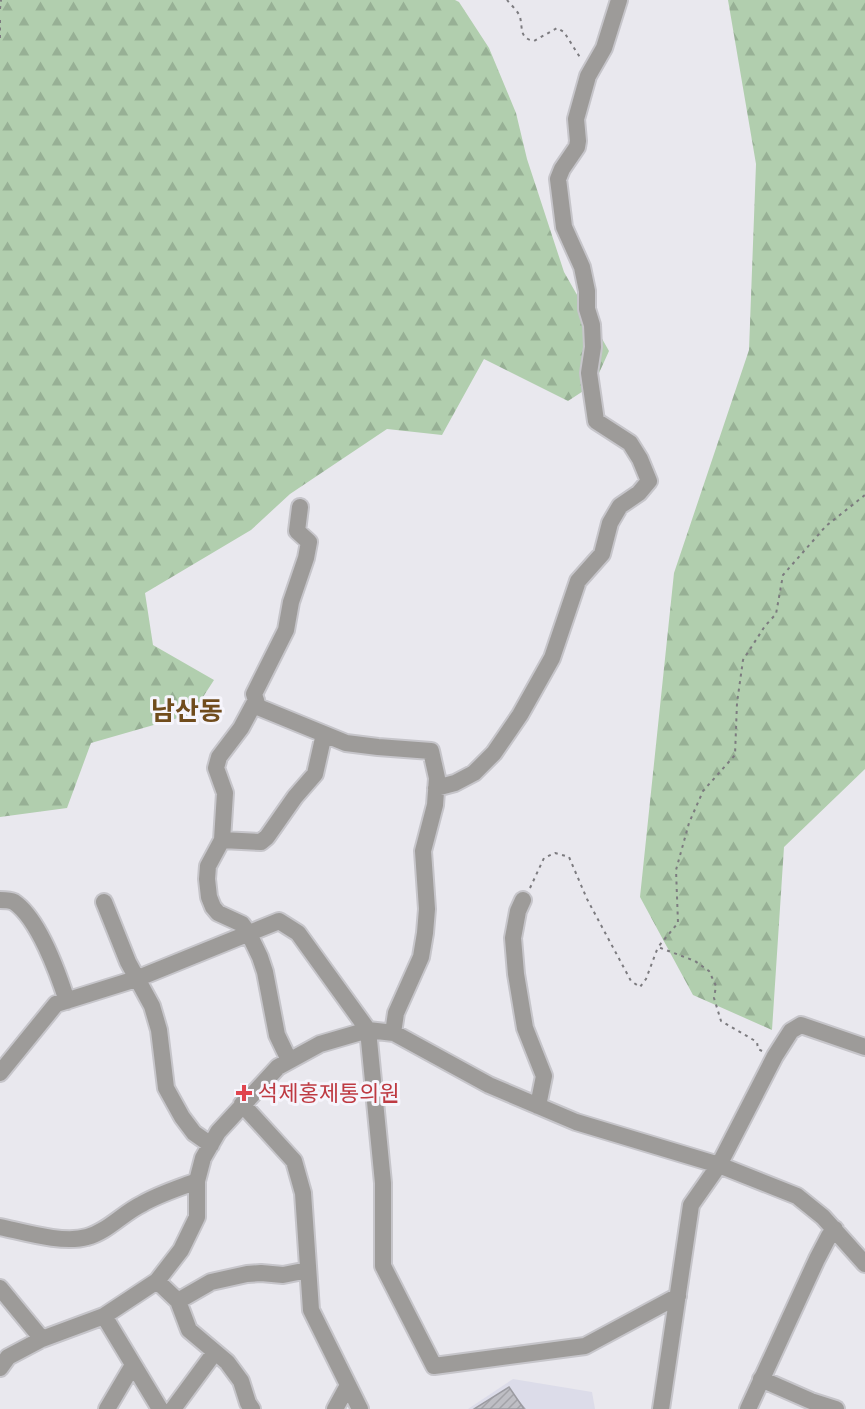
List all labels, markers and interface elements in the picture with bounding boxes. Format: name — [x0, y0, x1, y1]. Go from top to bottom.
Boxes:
district label: 남산동 — [151, 695, 223, 727]
place label: 석제홍제통의원 — [258, 1080, 400, 1107]
marker: 석제홍제통의원 — [235, 1084, 253, 1102]

